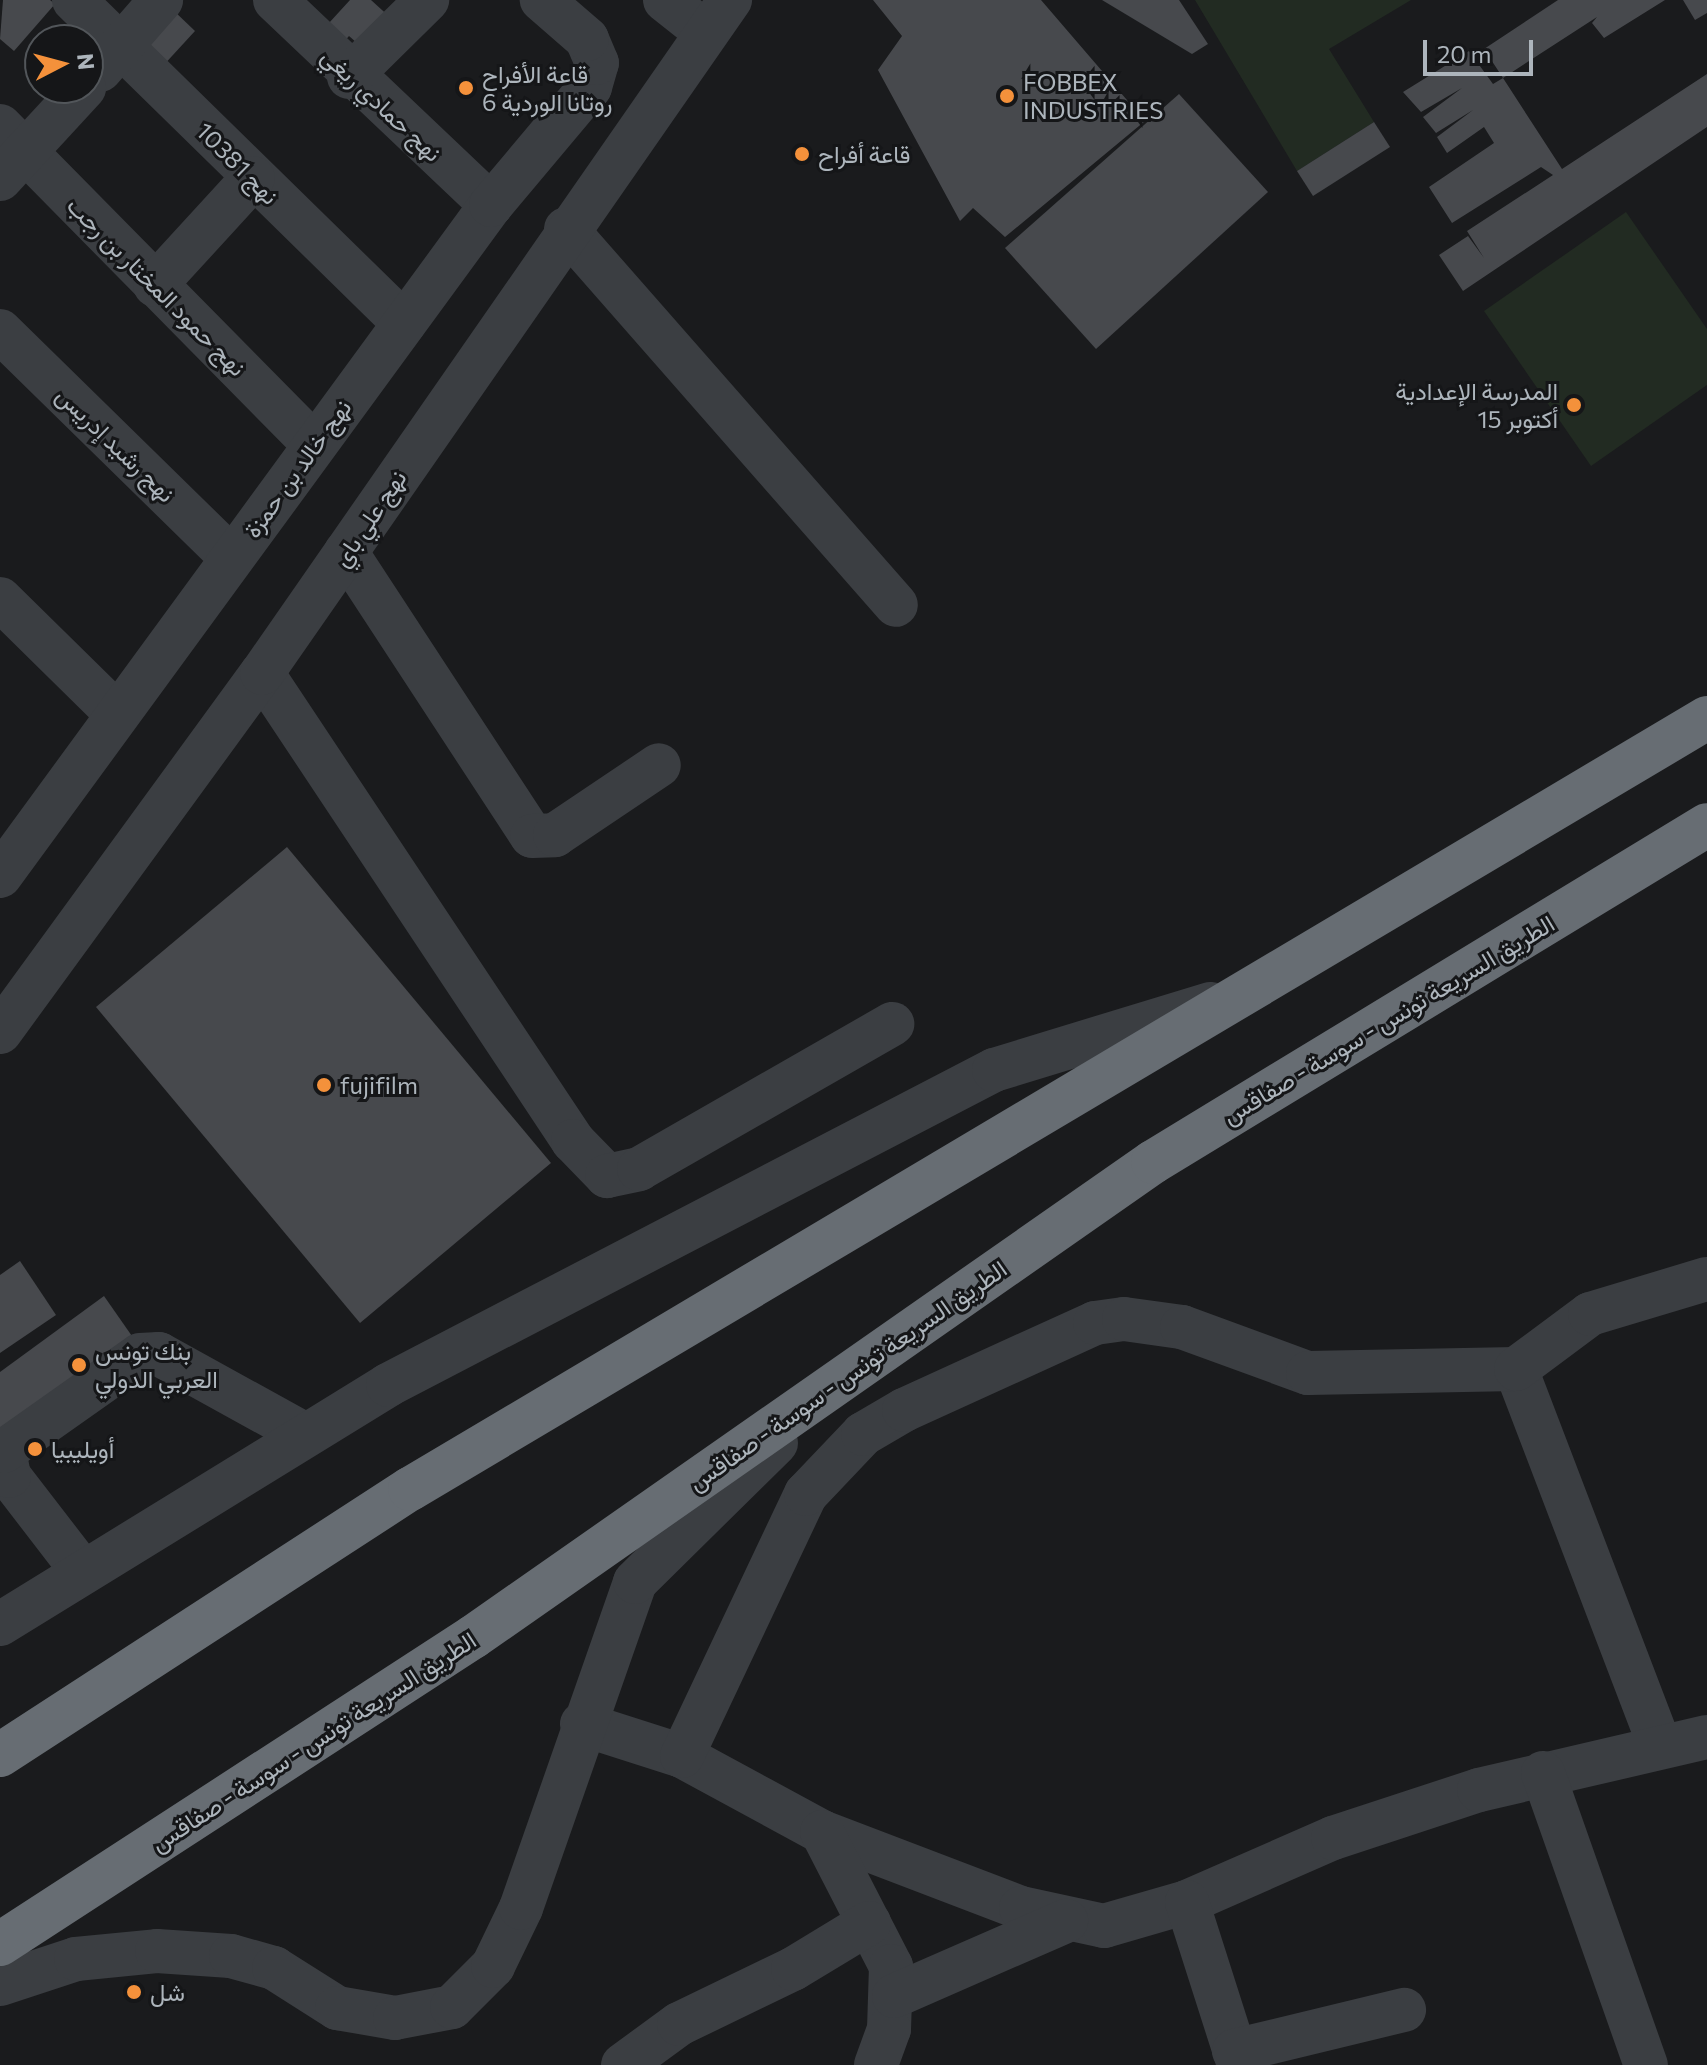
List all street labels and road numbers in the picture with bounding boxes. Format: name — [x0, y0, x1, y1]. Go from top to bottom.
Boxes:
street label: نهج حمادي ريغي — [316, 41, 448, 167]
street label: نهج 10381 — [191, 116, 285, 210]
street label: نهج حمود المختار بن رجب — [62, 191, 252, 381]
street label: نهج رشيد إدريس — [51, 380, 181, 508]
street label: نهج خالد بن حمزة — [237, 393, 357, 543]
street label: نهج علي باي — [326, 464, 412, 572]
street label: الطريق السريعة تونس - سوسة - صفاقس — [1217, 908, 1559, 1130]
street label: الطريق السريعة تونس - سوسة - صفاقس — [682, 1254, 1012, 1496]
street label: الطريق السريعة تونس - سوسة - صفاقس — [145, 1625, 481, 1857]

